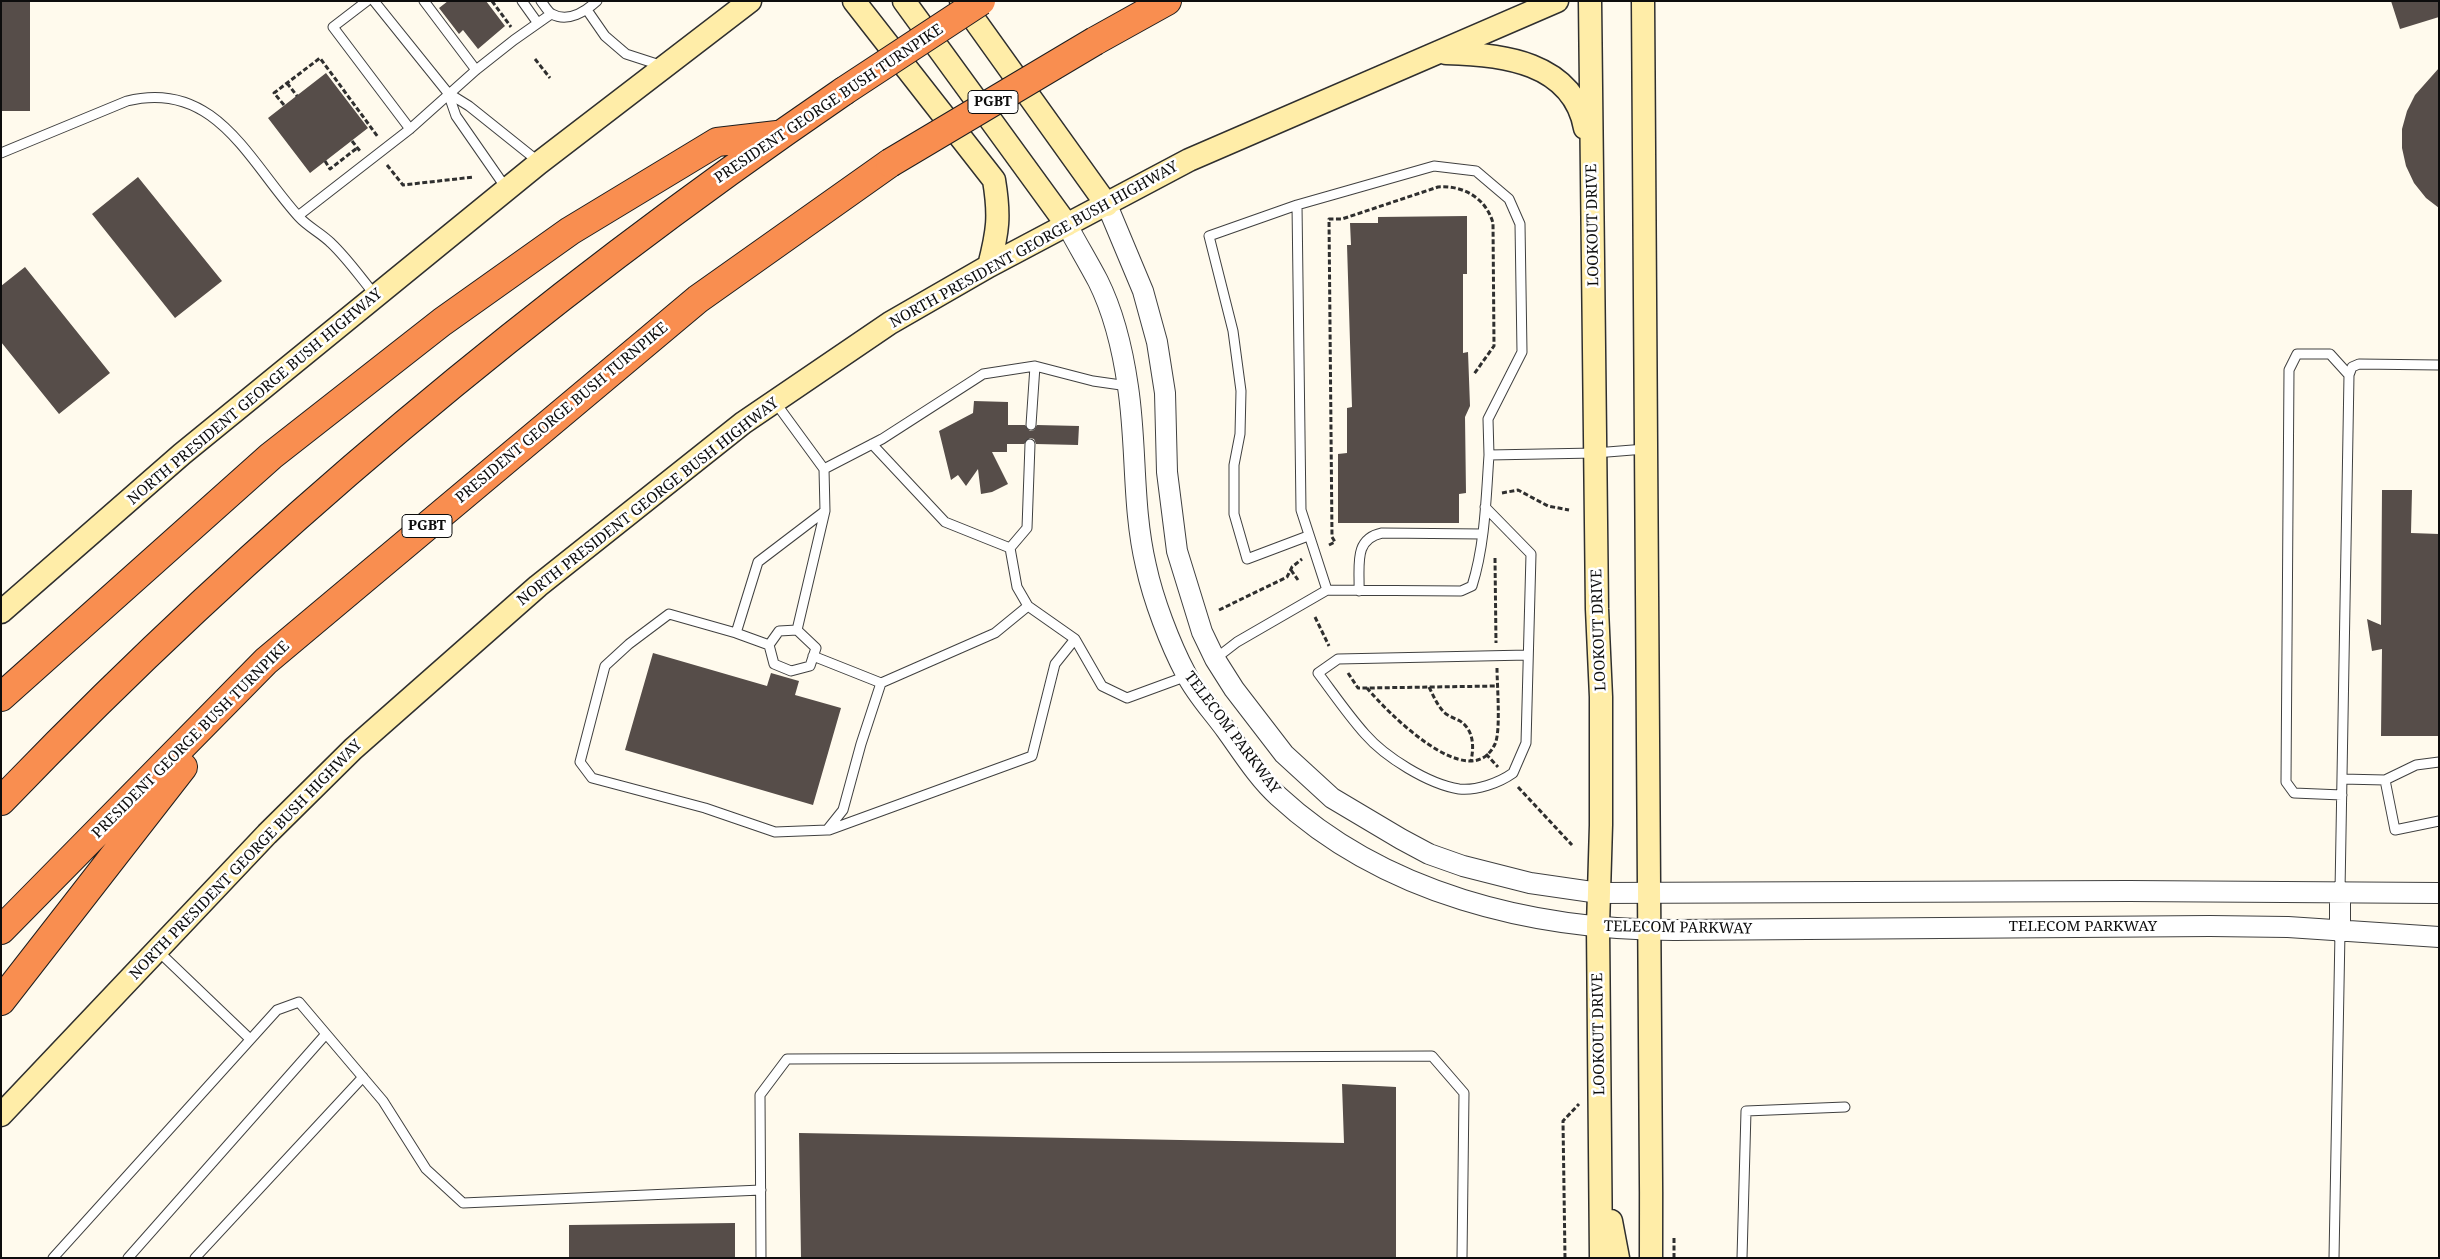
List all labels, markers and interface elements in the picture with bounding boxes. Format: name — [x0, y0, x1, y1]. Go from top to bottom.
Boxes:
street label: PRESIDENT GEORGE BUSH TURNPIKE — [711, 21, 947, 187]
road number: PGBT — [968, 90, 1018, 114]
street label: NORTH PRESIDENT GEORGE BUSH HIGHWAY — [887, 158, 1181, 332]
street label: LOOKOUT DRIVE — [1583, 164, 1603, 286]
street label: NORTH PRESIDENT GEORGE BUSH HIGHWAY — [124, 285, 386, 509]
street label: PRESIDENT GEORGE BUSH TURNPIKE — [452, 319, 672, 507]
street label: NORTH PRESIDENT GEORGE BUSH HIGHWAY — [514, 394, 782, 610]
road number: PGBT — [402, 514, 452, 538]
street label: LOOKOUT DRIVE — [1588, 568, 1610, 692]
street label: PRESIDENT GEORGE BUSH TURNPIKE — [89, 638, 293, 842]
street label: TELECOM PARKWAY — [1180, 668, 1284, 798]
street label: NORTH PRESIDENT GEORGE BUSH HIGHWAY — [126, 736, 366, 984]
street label: TELECOM PARKWAY — [1604, 918, 1752, 938]
street label: TELECOM PARKWAY — [2009, 918, 2157, 936]
street label: LOOKOUT DRIVE — [1589, 973, 1609, 1095]

